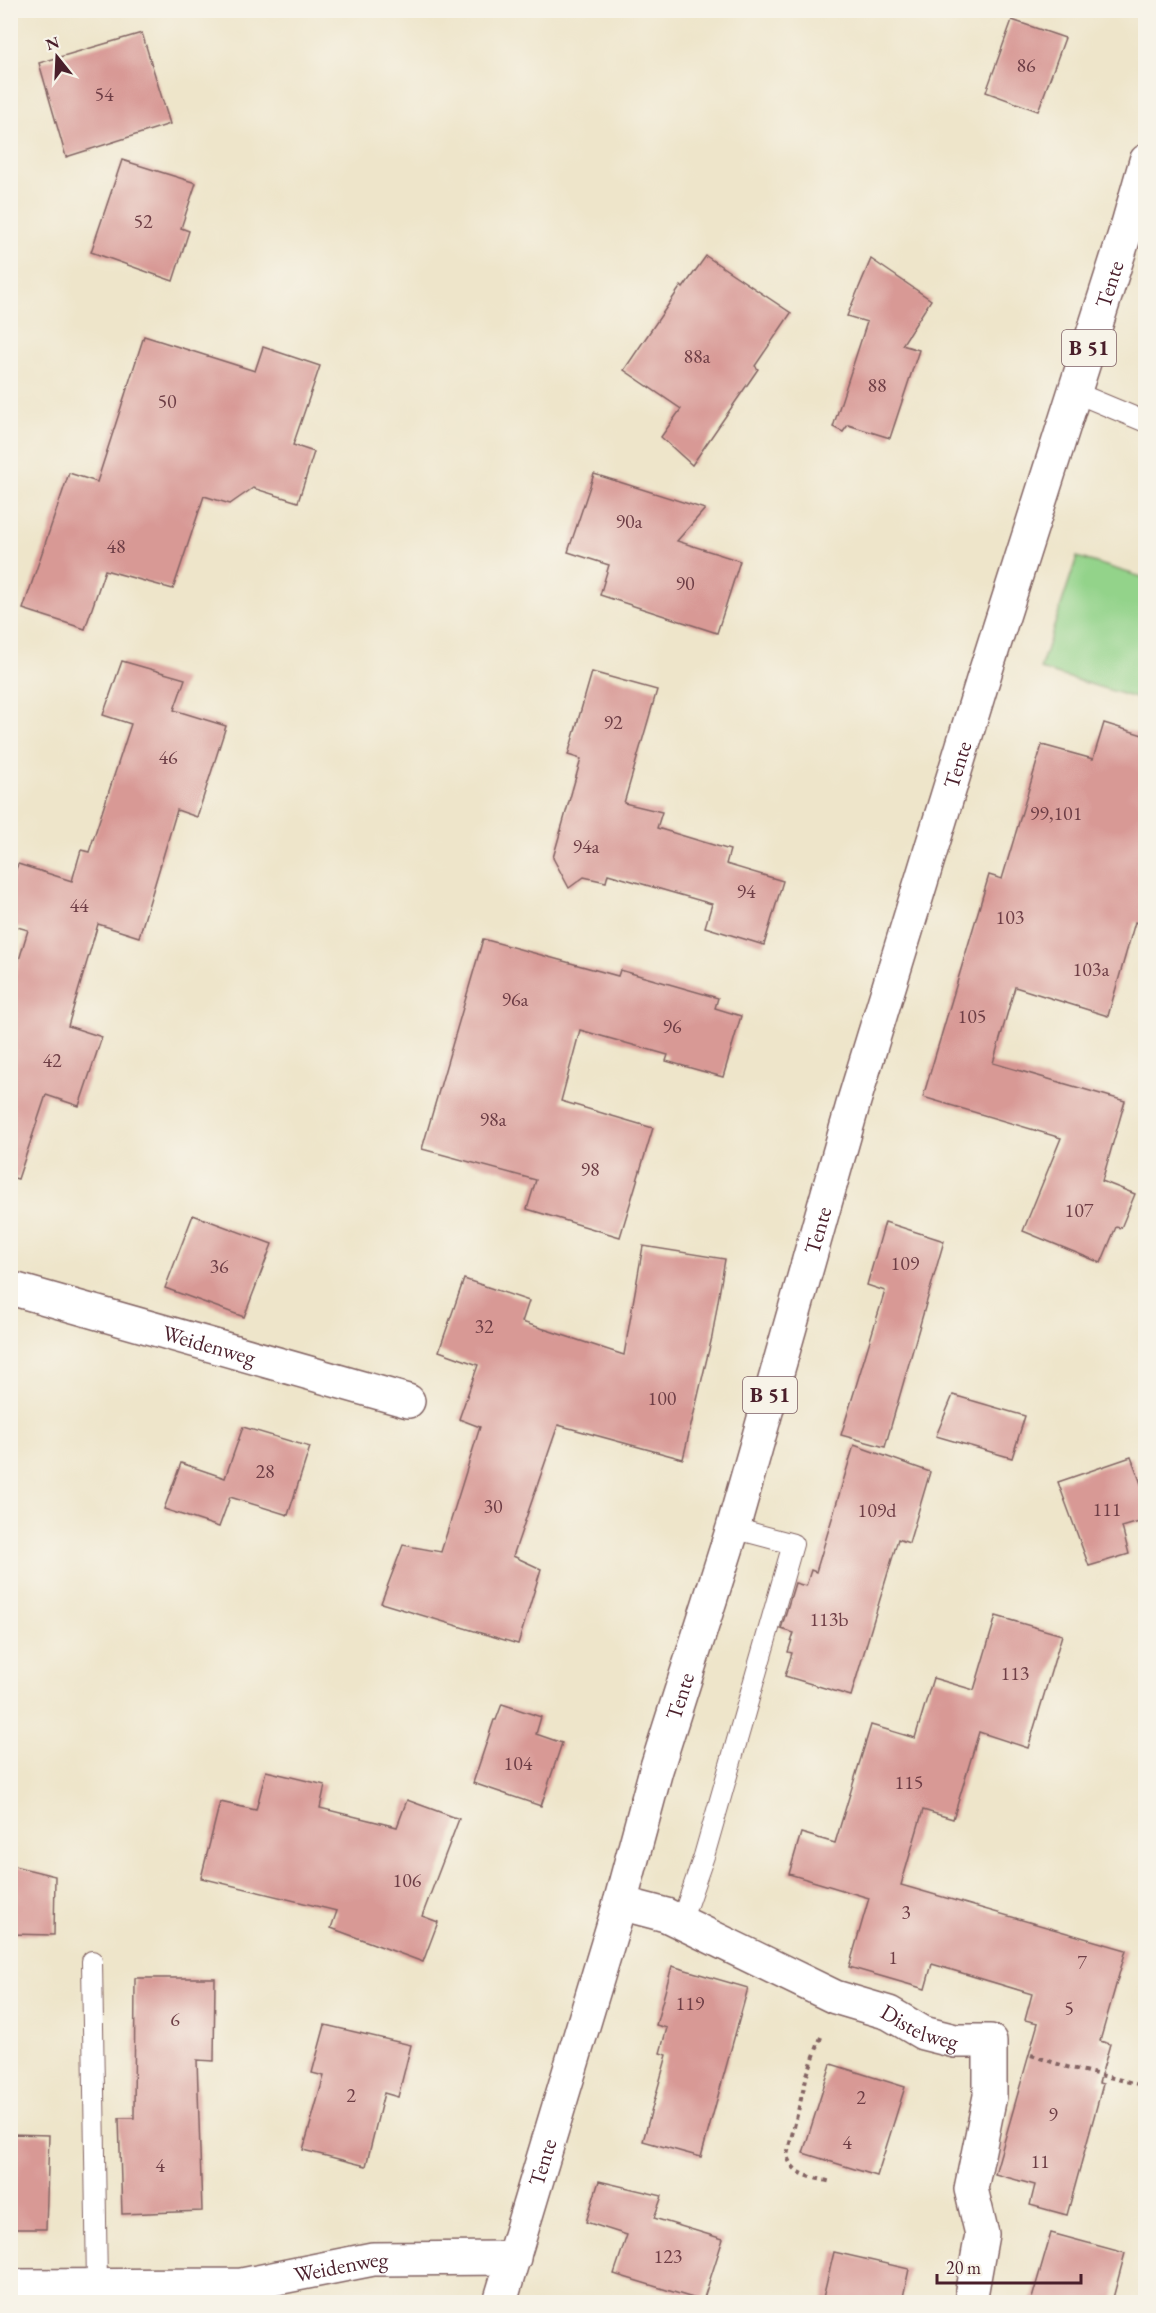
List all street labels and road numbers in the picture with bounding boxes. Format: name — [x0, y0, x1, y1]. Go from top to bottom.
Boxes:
street label: Tente — [1088, 256, 1131, 312]
road number: B 51 — [1062, 330, 1116, 366]
street label: Tente — [937, 737, 978, 792]
street label: Tente — [797, 1203, 839, 1257]
street label: Weidenweg — [159, 1318, 259, 1372]
road number: B 51 — [743, 1377, 797, 1413]
street label: Tente — [659, 1669, 701, 1724]
street label: Distelweg — [875, 1997, 962, 2056]
street label: Tente — [522, 2135, 563, 2190]
street label: Weidenweg — [292, 2245, 389, 2289]

